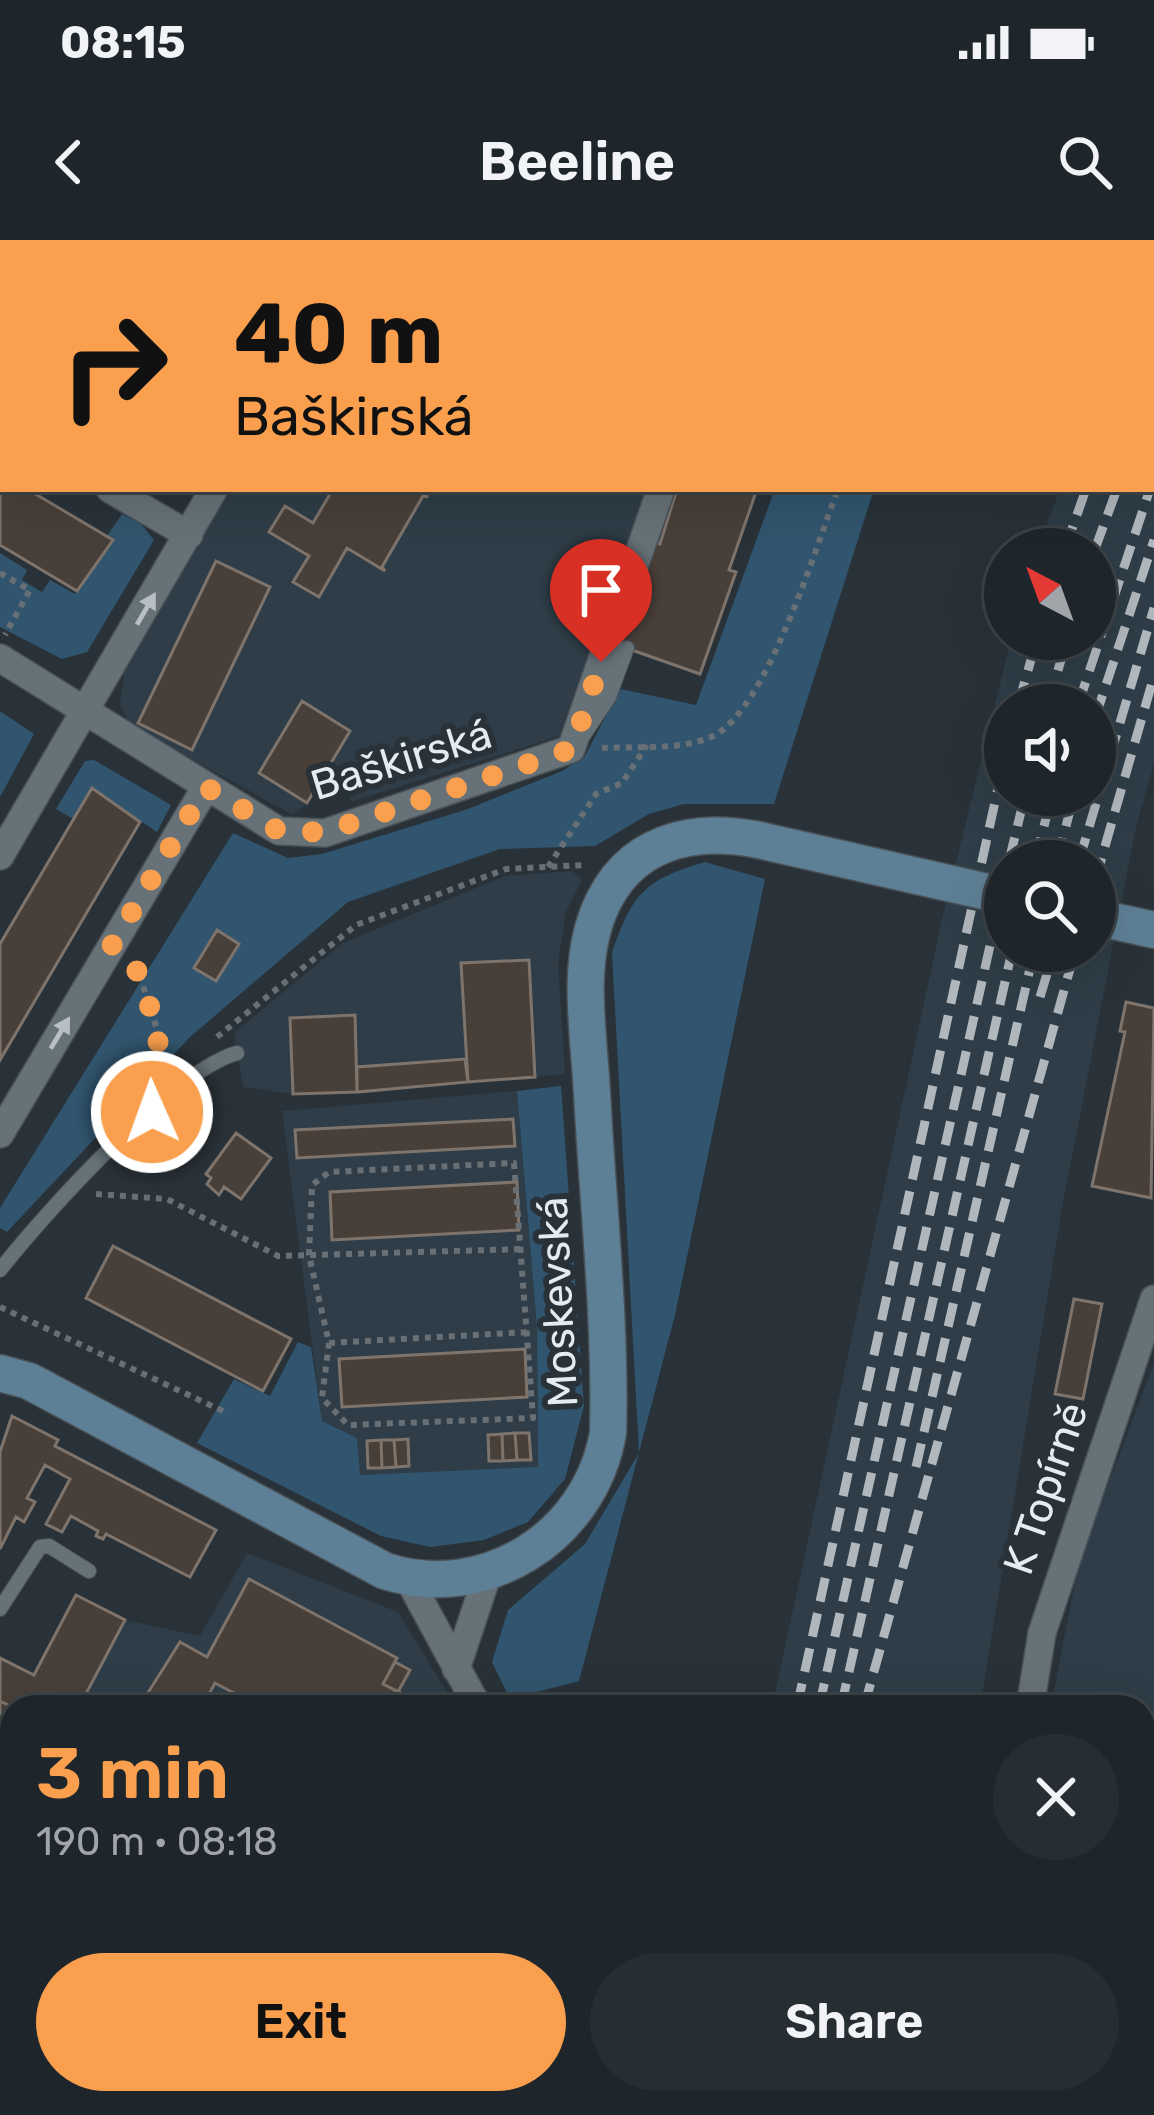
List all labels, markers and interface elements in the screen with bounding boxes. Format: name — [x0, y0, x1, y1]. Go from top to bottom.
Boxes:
text: 08:15 — [60, 16, 186, 69]
icon: back — [36, 129, 102, 195]
icon: search — [1052, 129, 1118, 195]
text: Beeline — [479, 130, 675, 194]
text: 40 m — [234, 284, 443, 384]
icon: right — [36, 288, 192, 444]
text: Baškirská — [234, 385, 474, 449]
north arrow — [984, 528, 1116, 660]
map controls — [984, 528, 1116, 972]
pin — [550, 539, 652, 662]
icon: arrive — [568, 557, 634, 623]
one-way arrow — [134, 592, 155, 626]
button: sound — [984, 684, 1116, 816]
street label: Baškirská — [305, 709, 498, 811]
button: search — [984, 840, 1116, 972]
one-way arrow — [48, 1016, 69, 1050]
position arrow — [89, 1049, 215, 1175]
street label: Moskevská — [528, 1195, 588, 1408]
street label: K Topírně — [993, 1396, 1099, 1581]
text: 3 min — [36, 1731, 229, 1816]
button: close — [993, 1734, 1119, 1860]
text: 190 m · 08:18 — [36, 1819, 278, 1865]
button: Exit — [36, 1953, 566, 2091]
button: Share — [590, 1953, 1119, 2091]

